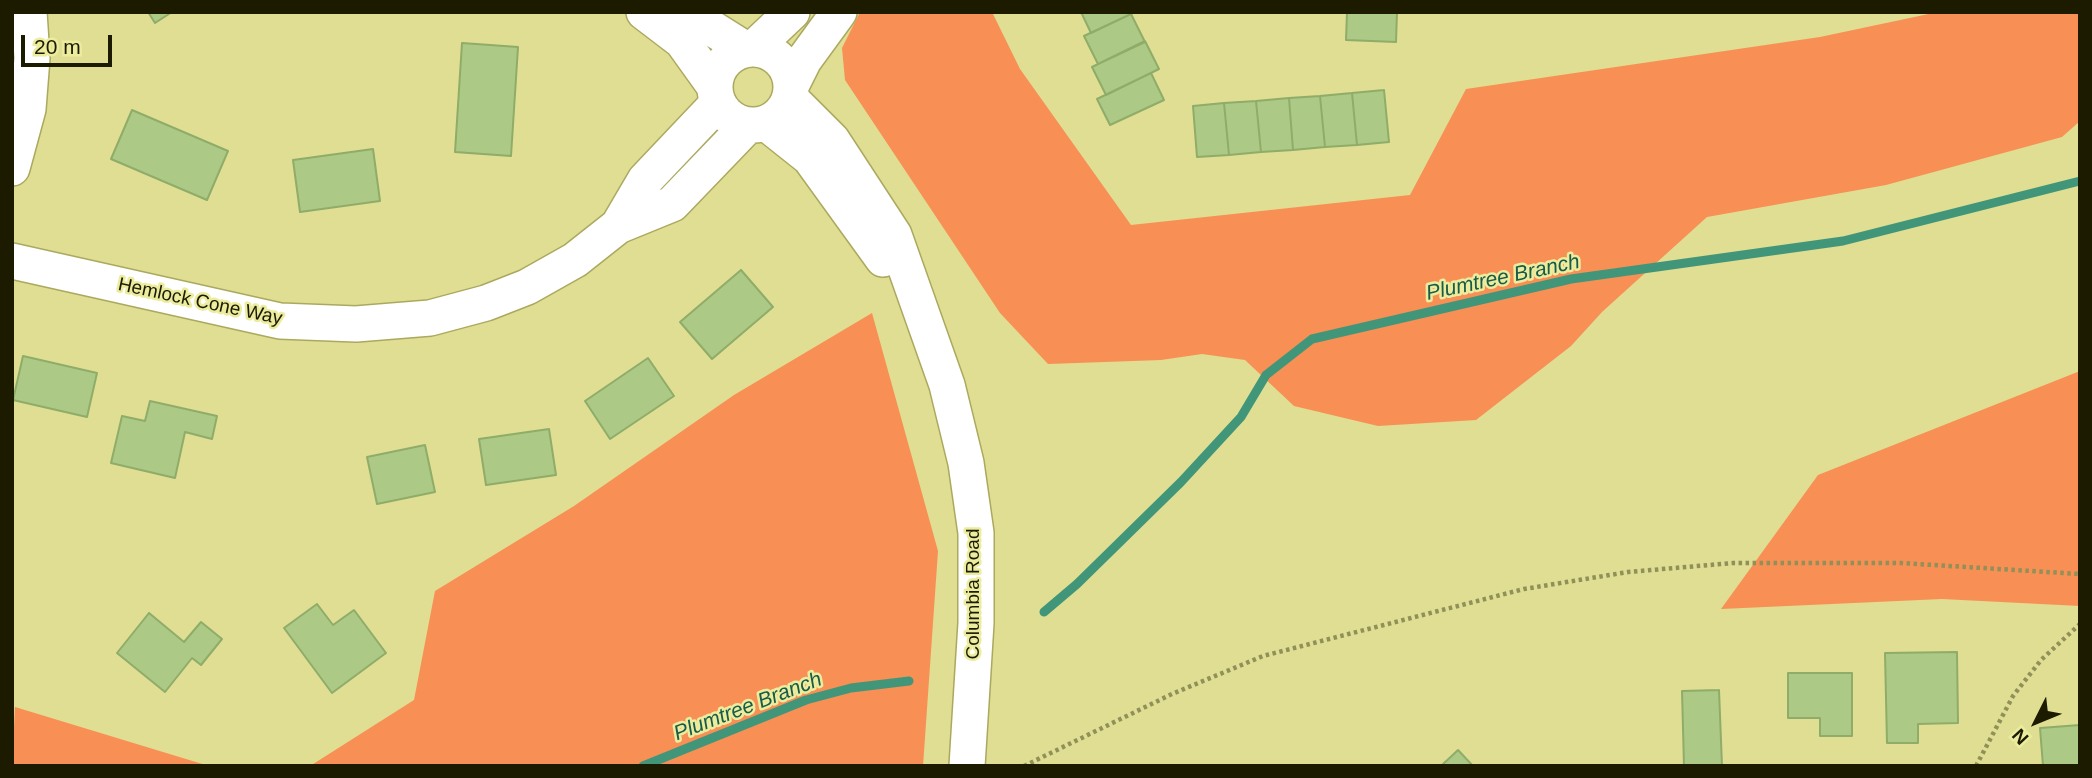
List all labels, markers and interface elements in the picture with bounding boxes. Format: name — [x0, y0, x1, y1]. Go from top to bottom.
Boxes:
scale bar — [24, 21, 116, 65]
text: 20 m — [34, 35, 81, 58]
water label: Plumtree Branch — [1424, 249, 1582, 307]
street label: Hemlock Cone Way — [116, 273, 284, 331]
street label: Columbia Road — [963, 529, 985, 659]
water label: Plumtree Branch — [670, 667, 826, 747]
north arrow — [2001, 687, 2071, 757]
text: N — [2008, 724, 2033, 749]

